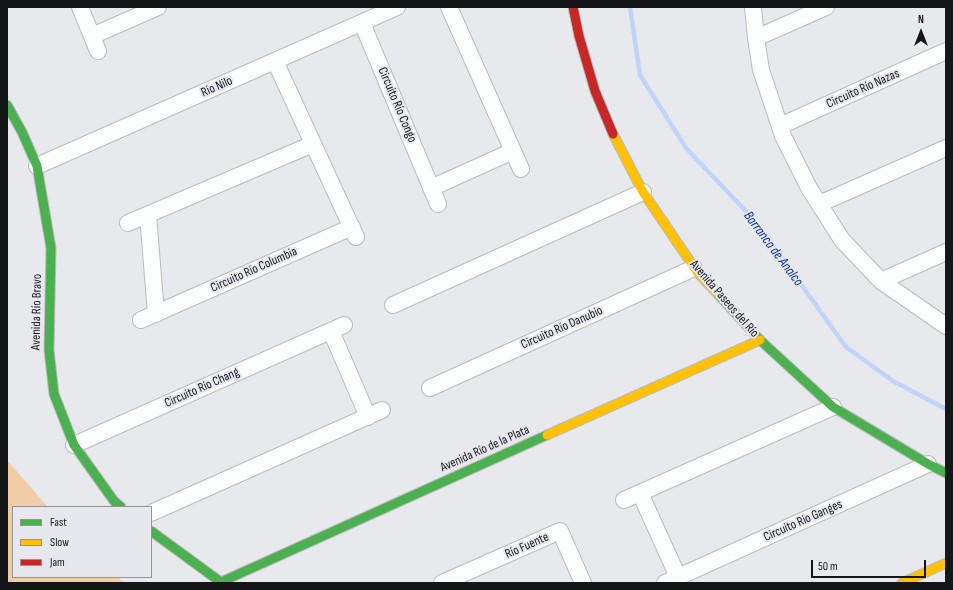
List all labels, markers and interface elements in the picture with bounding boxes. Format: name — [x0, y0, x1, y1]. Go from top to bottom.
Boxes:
north arrow — [901, 12, 941, 52]
text: N — [918, 13, 924, 26]
street label: Circuito Río Congo — [374, 65, 420, 145]
street label: Circuito Río Nazas — [824, 66, 902, 112]
street label: Río Nilo — [199, 73, 235, 101]
water label: Barranca de Analco — [739, 208, 807, 290]
street label: Circuito Río Columbia — [208, 244, 300, 296]
street label: Avenida Paseos del Río — [686, 257, 762, 341]
street label: Avenida Río Bravo — [29, 274, 45, 350]
street label: Circuito Río Danubio — [519, 303, 605, 353]
street label: Circuito Río Chang — [162, 365, 242, 411]
street label: Avenida Río de la Plata — [438, 422, 532, 476]
street label: Circuito Río Ganges — [761, 497, 845, 545]
legend — [12, 506, 152, 578]
text: Fast — [50, 515, 67, 530]
street label: Río Fuente — [503, 529, 551, 563]
text: Slow — [50, 535, 69, 550]
scale bar — [813, 552, 928, 578]
text: Jam — [50, 555, 65, 570]
text: 50 m — [818, 559, 838, 574]

